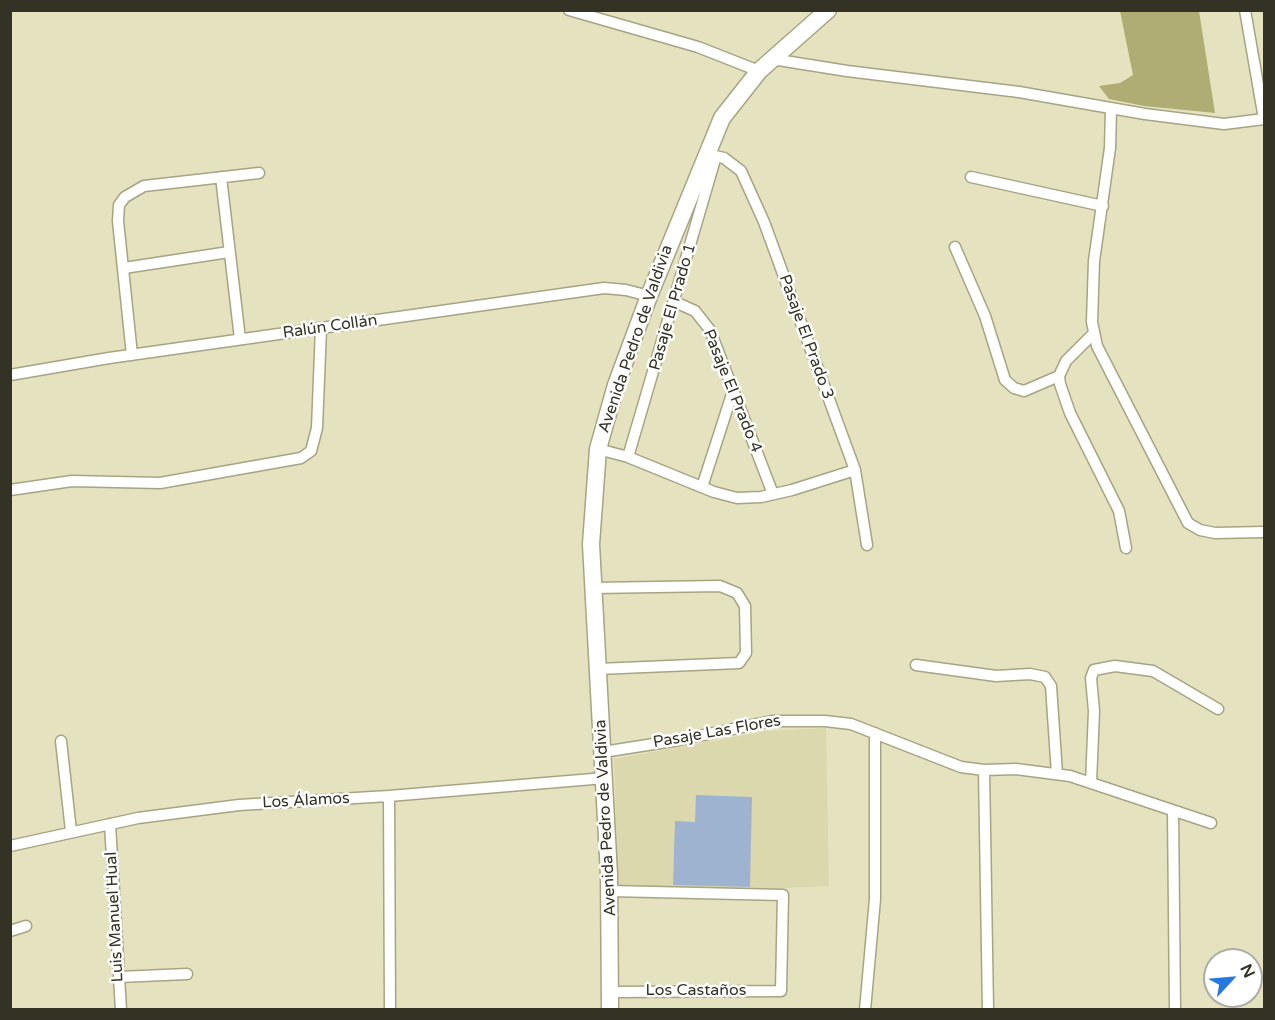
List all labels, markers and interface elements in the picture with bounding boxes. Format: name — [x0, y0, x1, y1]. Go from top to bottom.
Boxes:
street label: Pasaje El Prado 1 — [646, 241, 700, 373]
street label: Avenida Pedro de Valdivia — [595, 243, 677, 435]
street label: Pasaje El Prado 3 — [775, 272, 837, 402]
street label: Ralún Collán — [281, 311, 379, 343]
street label: Pasaje El Prado 4 — [698, 326, 766, 456]
street label: Pasaje Las Flores — [652, 711, 782, 753]
street label: Avenida Pedro de Valdivia — [591, 719, 621, 917]
street label: Los Álamos — [262, 789, 350, 813]
street label: Luis Manuel Hual — [102, 851, 128, 983]
north arrow — [1203, 948, 1263, 1008]
text: N — [1236, 961, 1259, 981]
street label: Los Castaños — [646, 981, 746, 1001]

